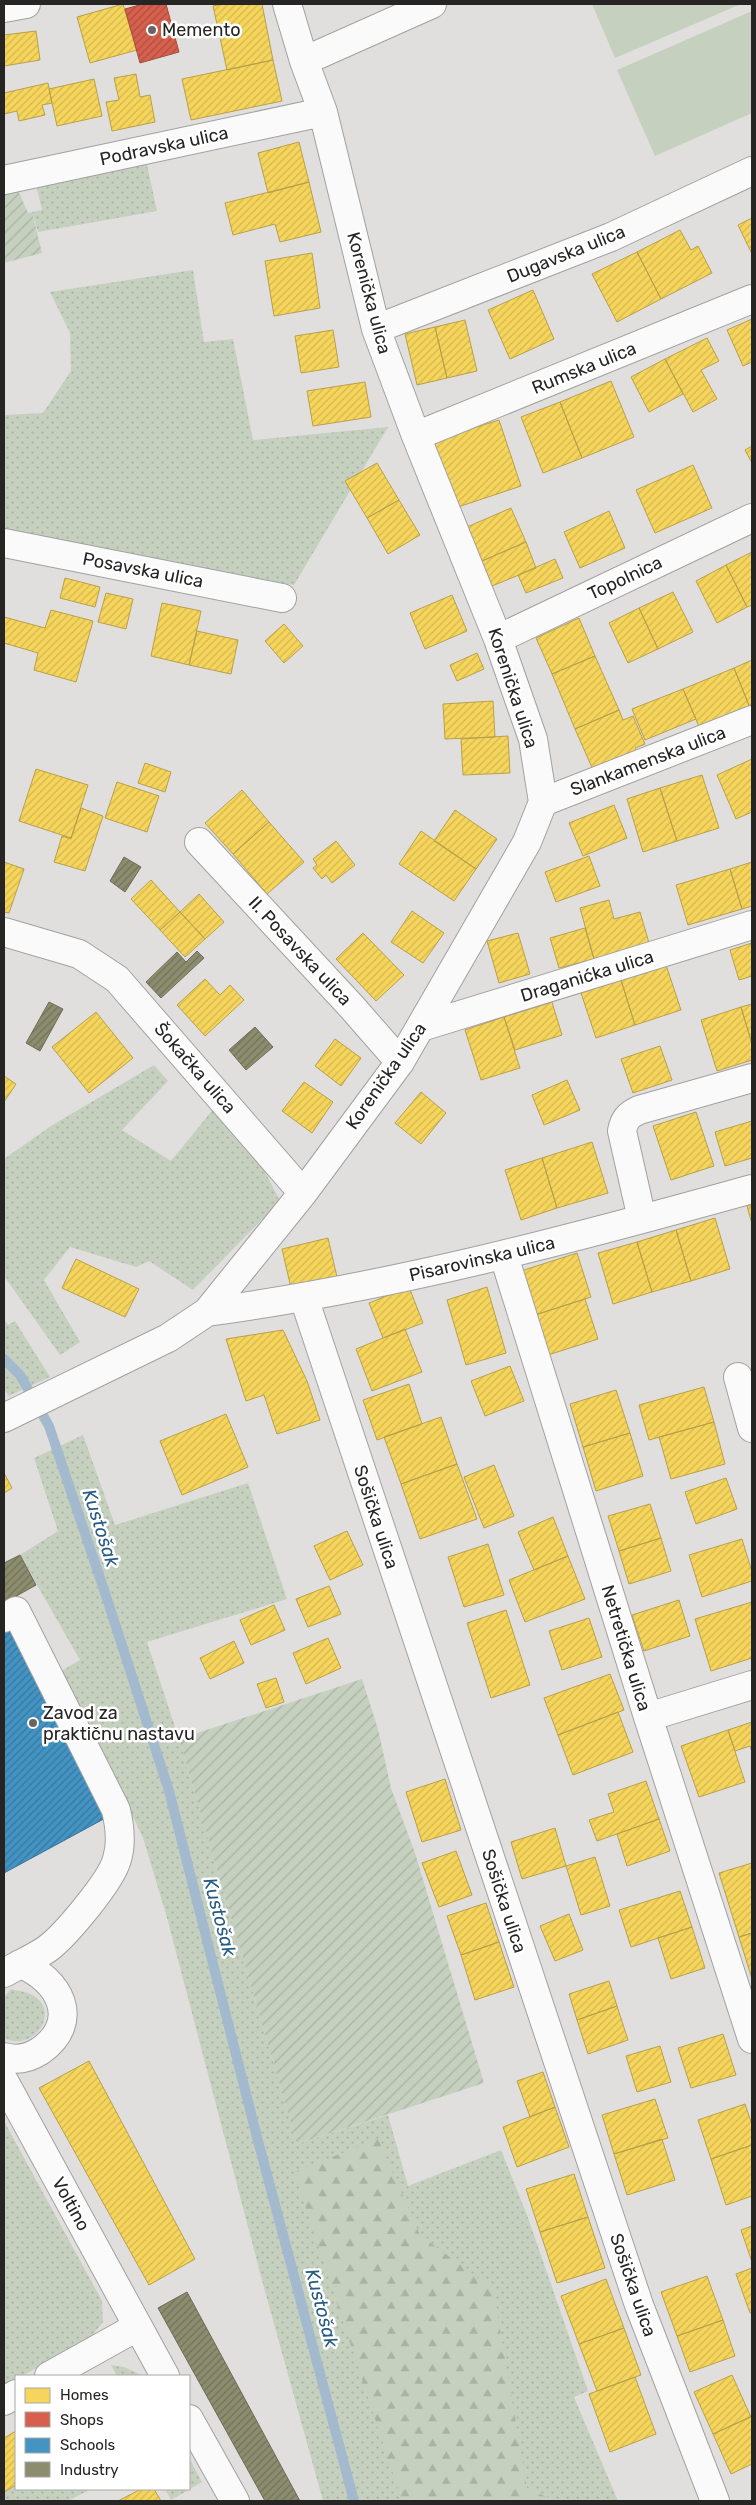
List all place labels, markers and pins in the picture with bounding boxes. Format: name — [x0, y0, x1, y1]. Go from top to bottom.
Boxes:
place label: Memento — [162, 19, 241, 41]
marker: Memento — [146, 24, 158, 36]
place label: Zavod za praktičnu nastavu — [43, 1702, 195, 1745]
marker: Zavod za praktičnu nastavu — [27, 1717, 39, 1729]

